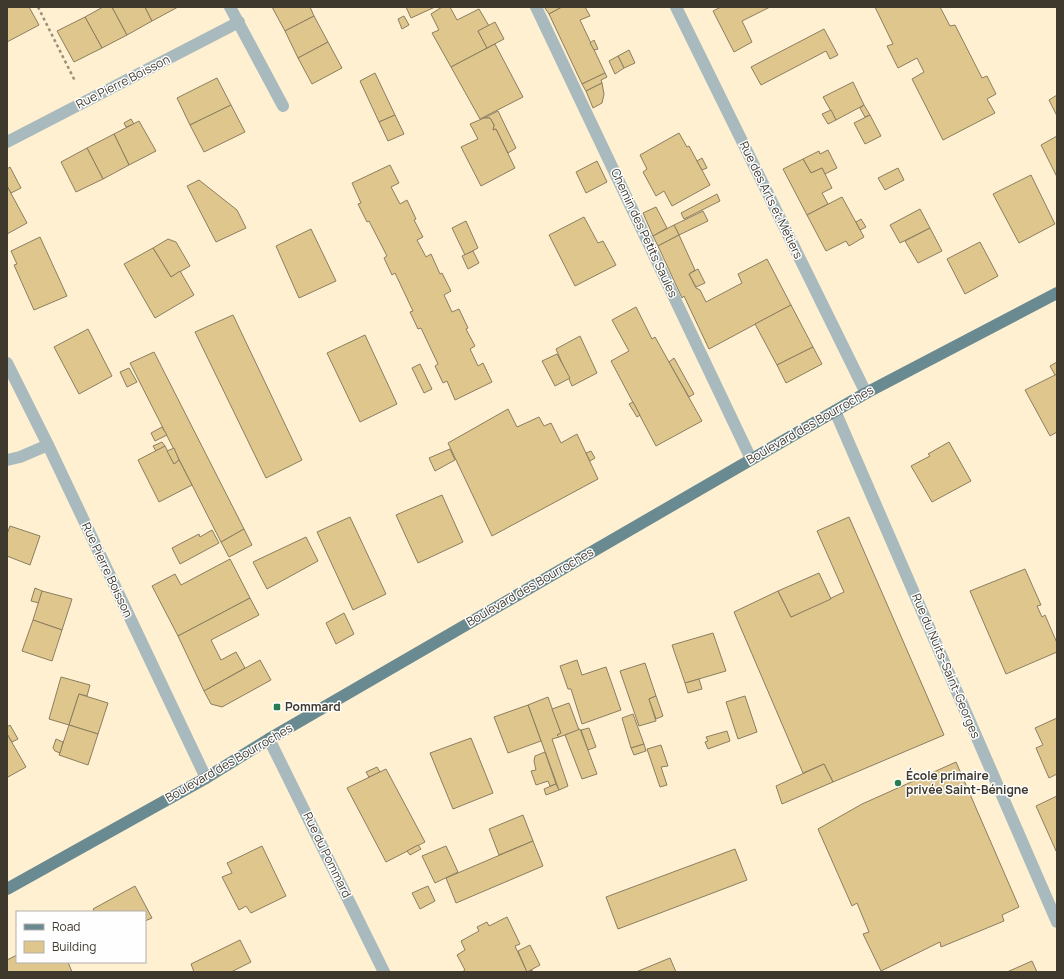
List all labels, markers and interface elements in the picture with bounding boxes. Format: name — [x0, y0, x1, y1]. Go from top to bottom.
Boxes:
street label: Rue Pierre Boisson — [73, 51, 173, 113]
street label: Rue des Arts et Métiers — [736, 138, 807, 261]
street label: Chemin des Petits Saules — [607, 166, 682, 300]
street label: Boulevard des Bourroches — [743, 381, 877, 468]
street label: Rue Pierre Boisson — [78, 519, 137, 620]
street label: Boulevard des Bourroches — [463, 543, 597, 630]
street label: Rue du Nuits-Saint-Georges — [908, 591, 985, 741]
place label: Pommard — [285, 698, 341, 715]
marker: Pommard — [272, 702, 282, 712]
street label: Boulevard des Bourroches — [162, 719, 296, 806]
place label: École primaire privée Saint-Bénigne — [906, 767, 1028, 798]
marker: École primaire privée Saint-Bénigne — [893, 778, 903, 788]
street label: Rue du Pommard — [299, 809, 356, 900]
legend — [16, 911, 146, 963]
text: Road — [52, 918, 80, 935]
text: Building — [52, 938, 96, 955]

